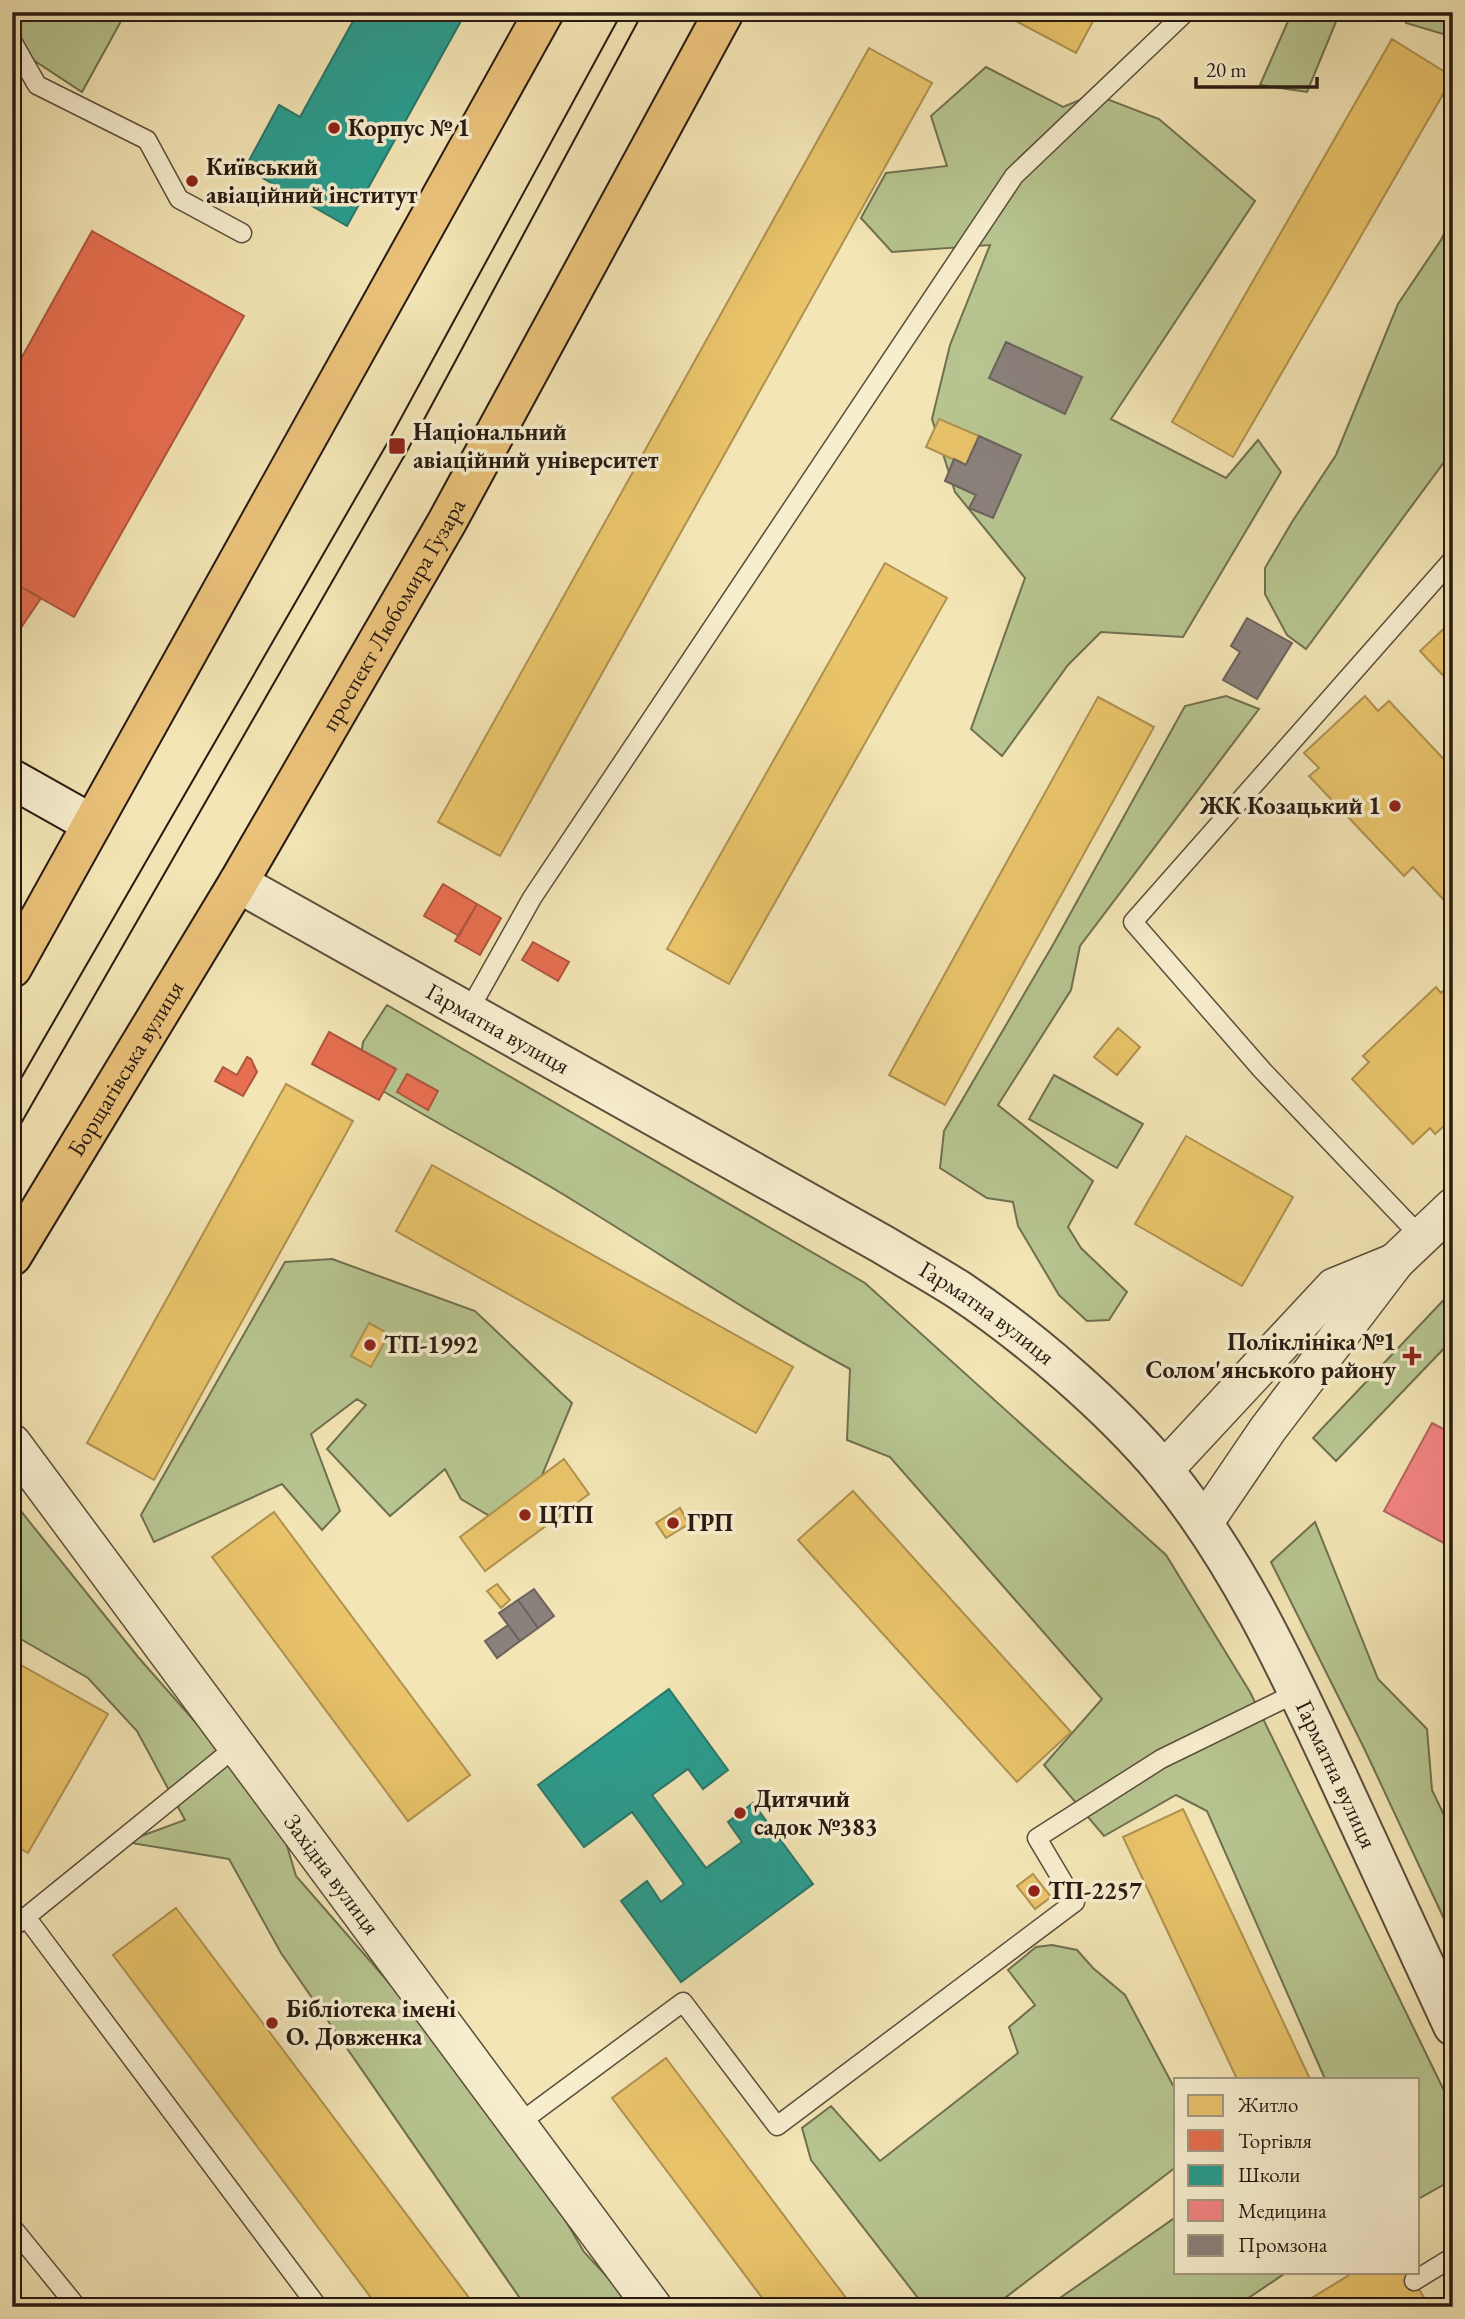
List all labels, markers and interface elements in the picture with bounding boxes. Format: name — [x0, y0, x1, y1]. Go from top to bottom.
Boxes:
scale bar — [1196, 46, 1316, 90]
text: 20 m — [1206, 56, 1247, 83]
place label: Корпус № 1 — [348, 112, 470, 144]
marker: Корпус № 1 — [326, 120, 342, 136]
place label: Київський авіаційний інститут — [206, 151, 418, 211]
marker: Київський авіаційний інститут — [184, 173, 200, 189]
place label: Національний авіаційний університет — [413, 416, 659, 476]
marker: Національний авіаційний університет — [387, 436, 407, 456]
street label: проспект Любомира Гузара — [313, 492, 472, 736]
place label: ЖК Козацький 1 — [1199, 790, 1381, 821]
marker: ЖК Козацький 1 — [1387, 798, 1403, 814]
street label: Борщагівська вулиця — [60, 974, 190, 1162]
street label: Гарматна вулиця — [421, 976, 576, 1081]
street label: Гарматна вулиця — [914, 1253, 1062, 1372]
place label: Поліклініка №1 Солом'янського району — [1146, 1326, 1396, 1386]
place label: ТП-1992 — [384, 1329, 478, 1360]
marker: ТП-1992 — [362, 1337, 378, 1353]
marker: Поліклініка №1 Солом'янського району — [1402, 1346, 1422, 1366]
place label: ЦТП — [539, 1499, 593, 1530]
marker: ЦТП — [517, 1507, 533, 1523]
place label: ГРП — [687, 1507, 733, 1538]
marker: ГРП — [665, 1515, 681, 1531]
street label: Гарматна вулиця — [1289, 1695, 1385, 1853]
place label: Дитячий садок №383 — [754, 1783, 877, 1842]
marker: Дитячий садок №383 — [732, 1805, 748, 1821]
street label: Західна вулиця — [277, 1807, 388, 1941]
place label: ТП-2257 — [1048, 1875, 1142, 1906]
marker: ТП-2257 — [1026, 1883, 1042, 1899]
place label: Бібліотека імені О. Довженка — [286, 1993, 456, 2052]
marker: Бібліотека імені О. Довженка — [264, 2015, 280, 2031]
legend — [1174, 2078, 1420, 2274]
text: Житло — [1237, 2091, 1298, 2118]
text: Торгівля — [1238, 2127, 1312, 2154]
text: Школи — [1238, 2161, 1300, 2188]
text: Медицина — [1238, 2197, 1327, 2224]
text: Промзона — [1238, 2231, 1328, 2258]

